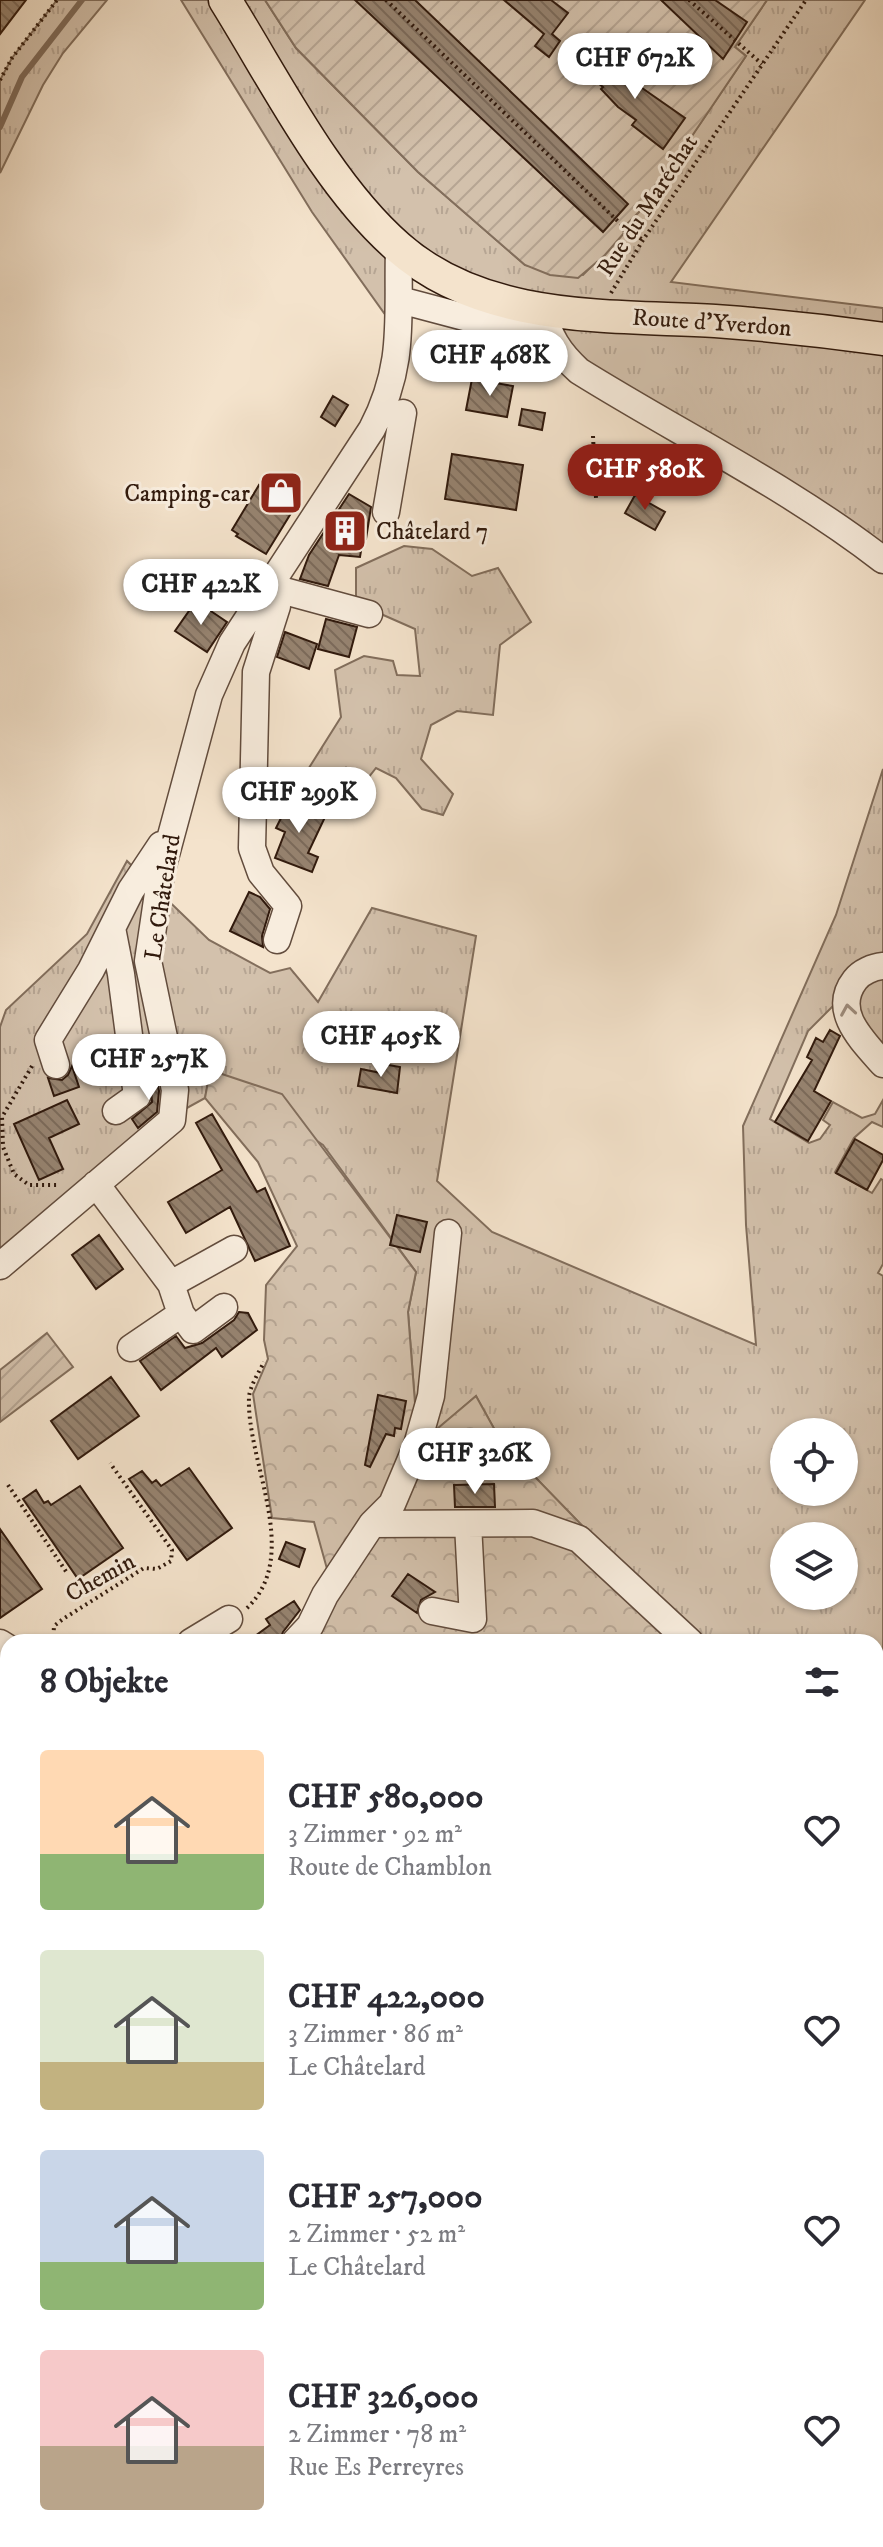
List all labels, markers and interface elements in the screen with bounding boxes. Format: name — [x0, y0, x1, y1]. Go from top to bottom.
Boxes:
pin: CHF 672K — [552, 33, 718, 101]
text: CHF 672K — [576, 42, 694, 75]
street label: Rue du Maréchat — [591, 129, 705, 282]
street label: Route d'Yverdon — [631, 302, 793, 344]
pin: CHF 468K — [407, 330, 573, 398]
text: CHF 468K — [430, 339, 550, 372]
pin: CHF 580K — [562, 444, 728, 512]
text: CHF 580K — [586, 453, 704, 486]
shop icon: Camping-car — [257, 469, 305, 517]
place label: Camping-car — [124, 479, 250, 509]
building icon: Châtelard 7 — [321, 507, 369, 555]
place label: Châtelard 7 — [376, 517, 488, 547]
pin: CHF 422K — [118, 559, 284, 627]
text: CHF 422K — [141, 568, 261, 601]
pin: CHF 299K — [216, 767, 382, 835]
text: CHF 299K — [240, 776, 358, 809]
street label: Le Châtelard — [138, 832, 188, 962]
one-way arrow — [841, 1003, 858, 1016]
pin: CHF 405K — [298, 1011, 464, 1079]
text: CHF 405K — [321, 1020, 441, 1053]
pin: CHF 257K — [66, 1034, 232, 1102]
text: CHF 257K — [90, 1043, 208, 1076]
map controls — [770, 1418, 858, 1610]
button: locate — [770, 1418, 858, 1506]
pin: CHF 326K — [392, 1428, 558, 1496]
text: CHF 326K — [418, 1437, 532, 1470]
button: layers — [770, 1522, 858, 1610]
street label: Chemin — [60, 1546, 141, 1609]
icon: filters — [800, 1660, 844, 1704]
text: 8 Objekte — [40, 1661, 168, 1703]
text: CHF 580,000 — [288, 1776, 483, 1818]
icon: home — [104, 1782, 200, 1878]
icon: heart — [800, 1808, 844, 1852]
text: 3 Zimmer · 92 m² — [288, 1818, 462, 1851]
text: Route de Chamblon — [288, 1851, 492, 1884]
text: CHF 422,000 — [288, 1976, 485, 2018]
icon: home — [104, 1982, 200, 2078]
icon: heart — [800, 2008, 844, 2052]
text: 3 Zimmer · 86 m² — [288, 2018, 463, 2051]
text: Le Châtelard — [288, 2051, 426, 2084]
text: CHF 257,000 — [288, 2176, 482, 2218]
icon: home — [104, 2182, 200, 2278]
icon: heart — [800, 2208, 844, 2252]
text: 2 Zimmer · 52 m² — [288, 2218, 465, 2251]
text: Le Châtelard — [288, 2251, 426, 2284]
text: CHF 326,000 — [288, 2376, 478, 2418]
icon: home — [104, 2382, 200, 2478]
icon: heart — [800, 2408, 844, 2452]
text: 2 Zimmer · 78 m² — [288, 2418, 466, 2451]
text: Rue Es Perreyres — [288, 2451, 464, 2484]

